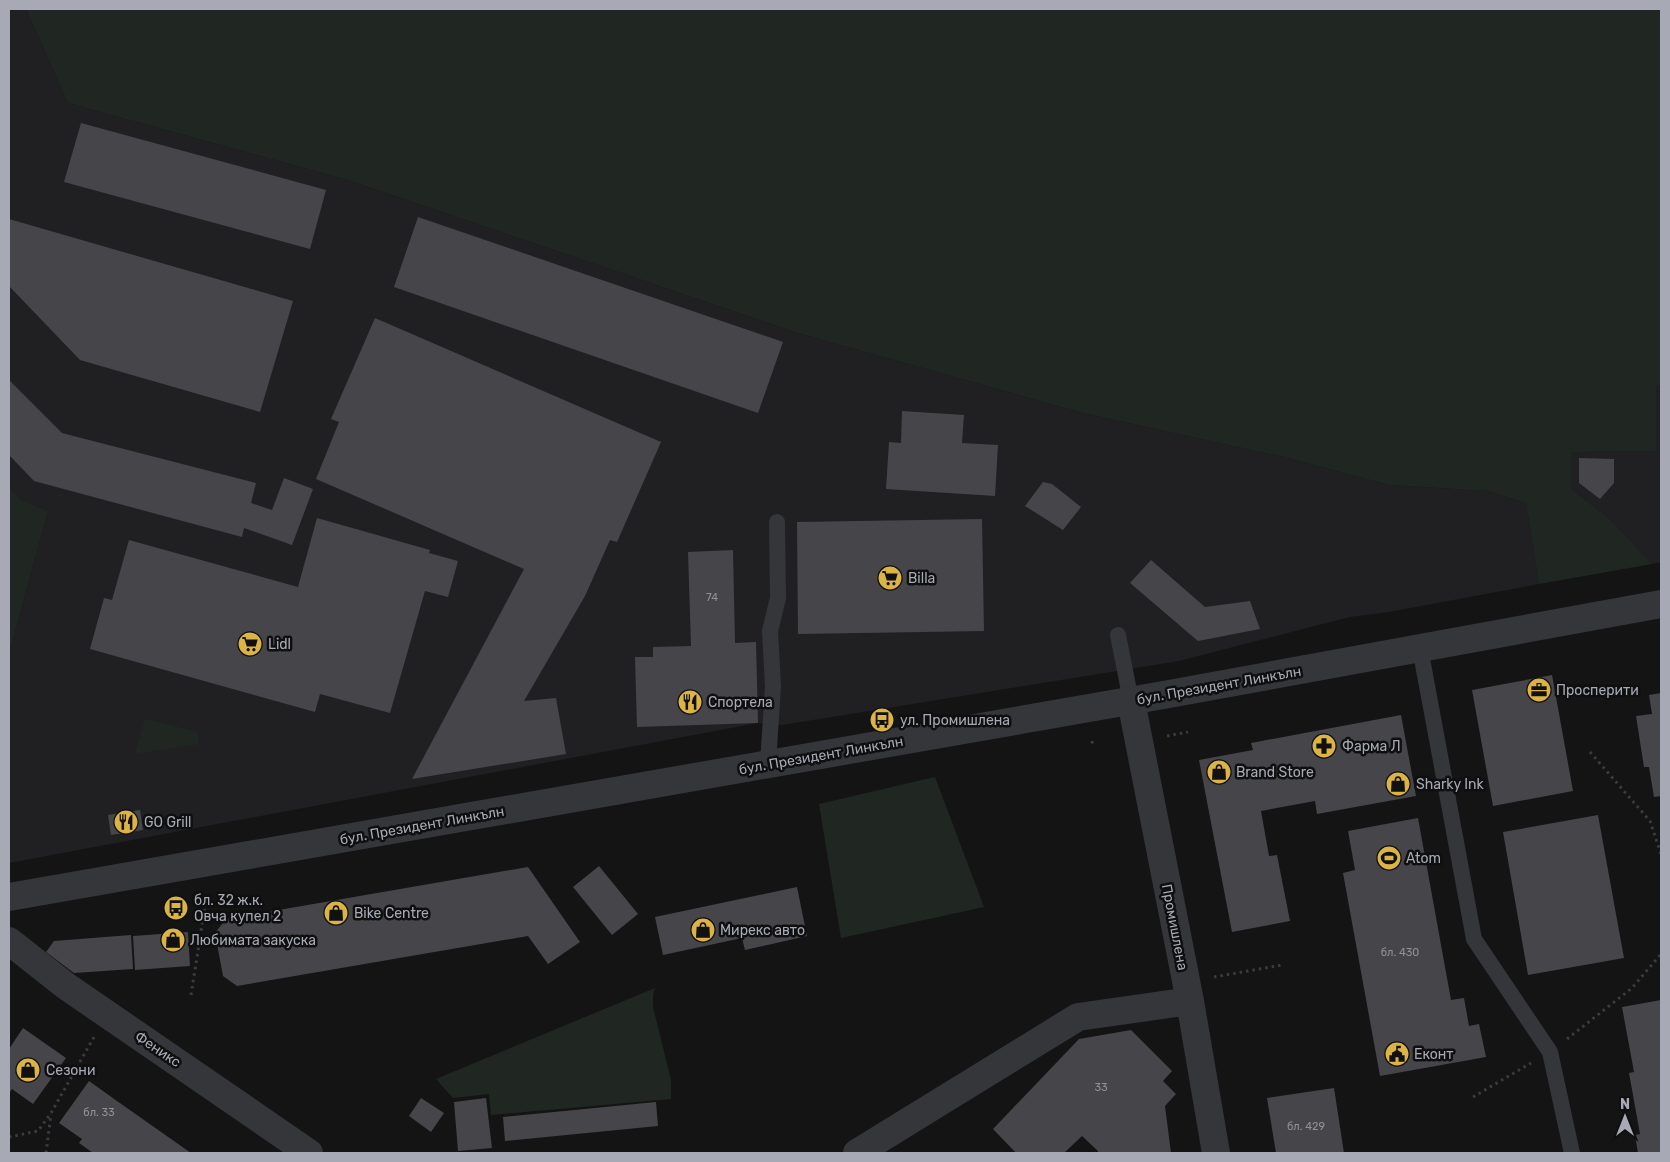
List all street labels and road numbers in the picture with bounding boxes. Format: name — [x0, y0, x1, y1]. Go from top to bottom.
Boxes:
street label: бул. Президент Линкълн — [1135, 663, 1303, 708]
street label: бул. Президент Линкълн — [737, 733, 905, 778]
street label: бул. Президент Линкълн — [338, 803, 506, 848]
street label: Промишлена — [1158, 882, 1191, 972]
street label: Феникс — [132, 1028, 184, 1071]

